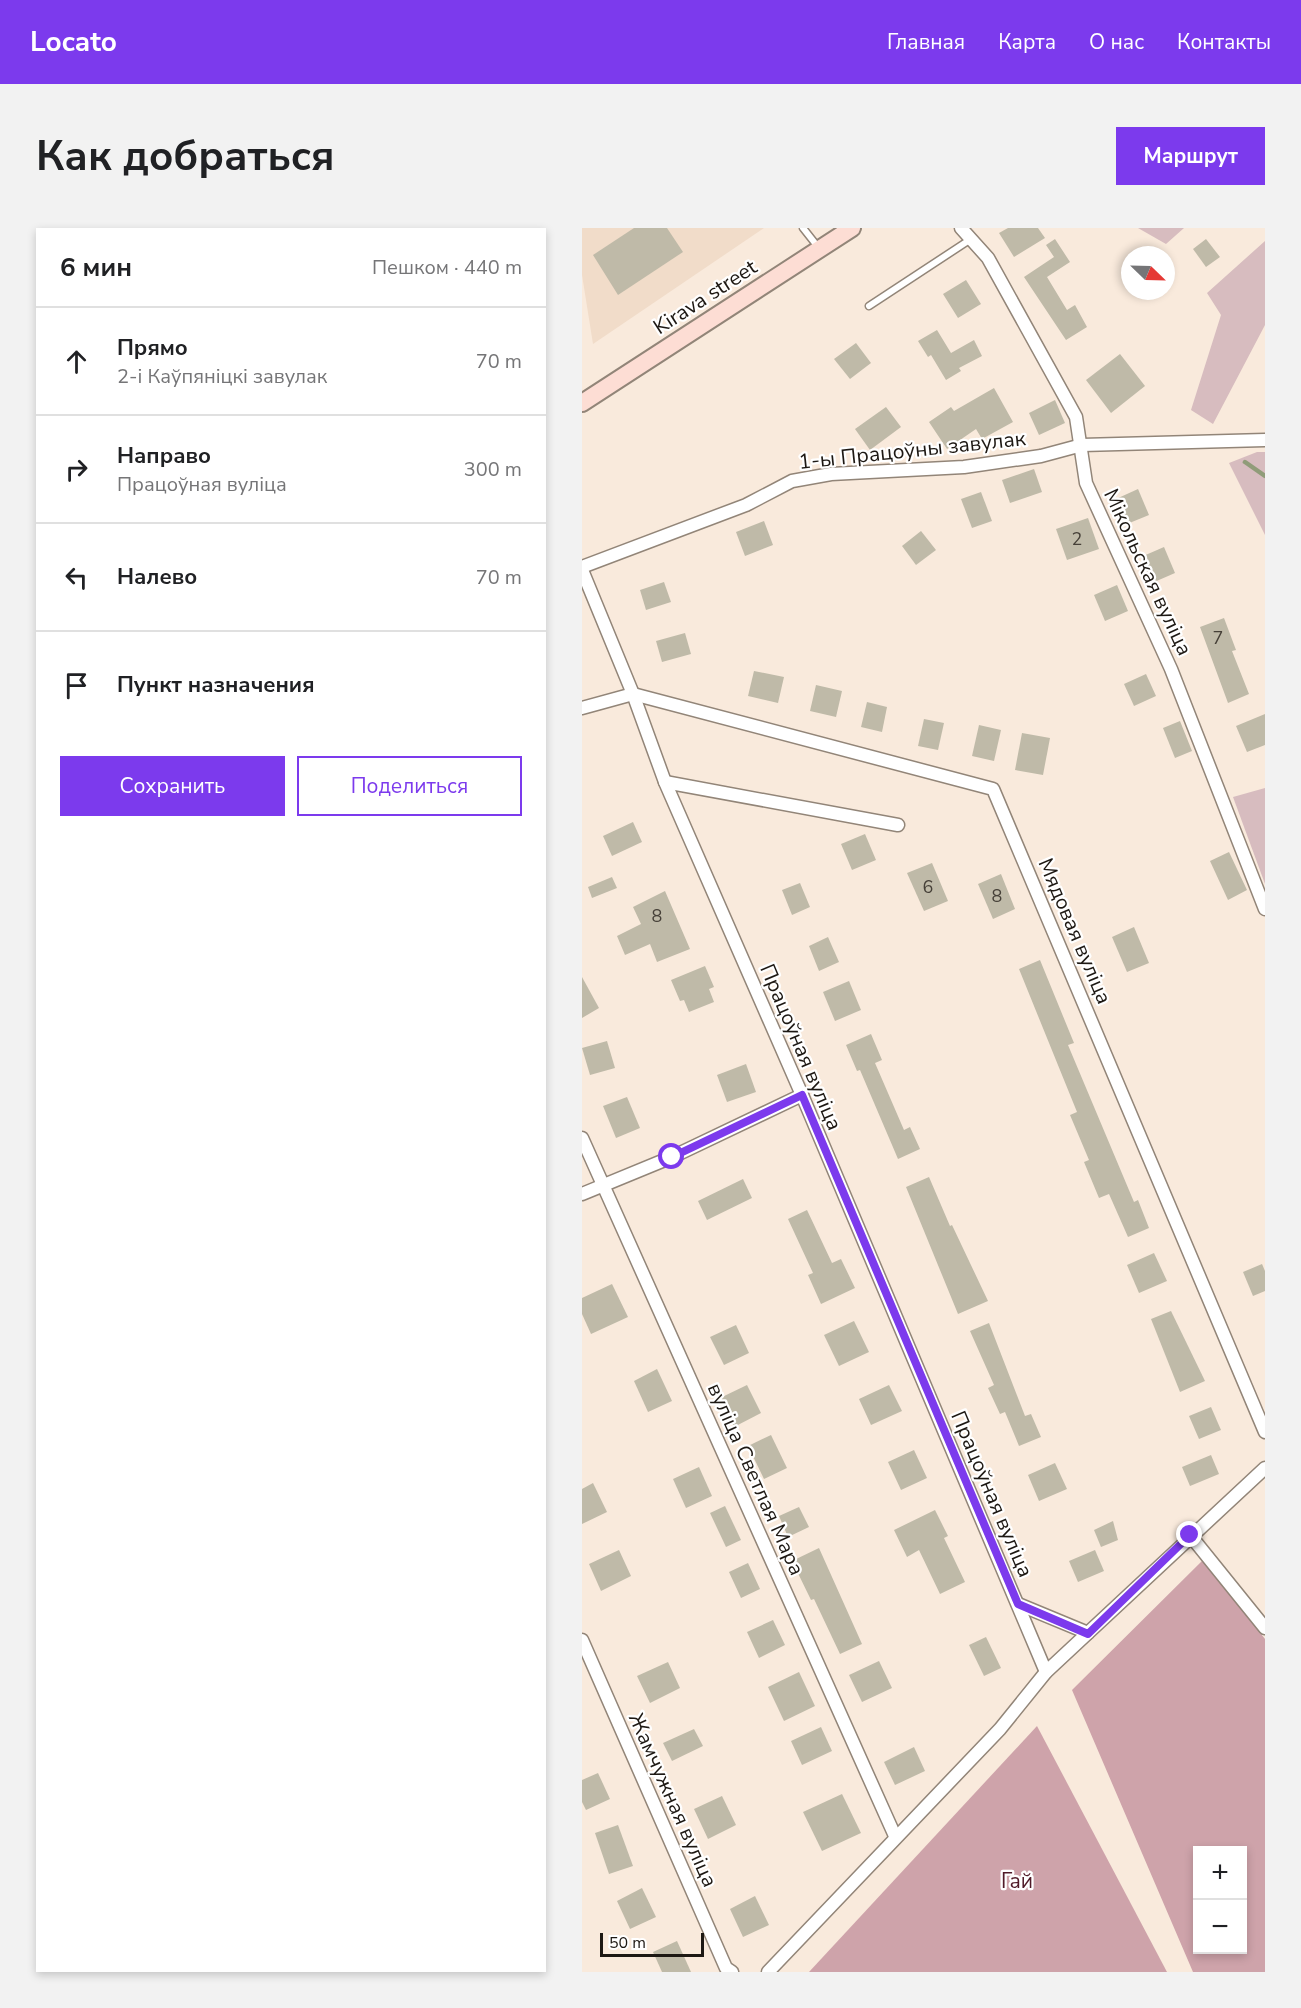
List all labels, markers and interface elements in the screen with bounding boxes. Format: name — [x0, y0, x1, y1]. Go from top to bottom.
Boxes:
text: Locato — [30, 23, 117, 61]
text: Главная — [887, 28, 965, 56]
text: Карта — [998, 28, 1056, 56]
text: О нас — [1089, 28, 1144, 56]
text: Контакты — [1177, 28, 1271, 56]
button: Маршрут — [1116, 127, 1265, 185]
text: Как добраться — [36, 128, 335, 185]
north arrow — [1121, 246, 1175, 300]
text: 6 мин — [60, 250, 132, 285]
street label: Kirava street — [648, 253, 763, 341]
text: Пешком · 440 m — [372, 254, 522, 281]
text: Прямо — [117, 333, 188, 363]
icon: ahead — [60, 345, 93, 378]
text: 70 m — [476, 348, 522, 375]
text: 2-і Каўпяніцкі завулак — [117, 363, 327, 390]
street label: 1-ы Працоўны завулак — [797, 424, 1028, 476]
text: Направо — [117, 441, 211, 471]
icon: right — [60, 453, 93, 486]
text: 300 m — [464, 456, 522, 483]
text: Працоўная вуліца — [117, 471, 287, 498]
street label: Мікольская вуліца — [1097, 484, 1199, 660]
house number: 2 — [1072, 527, 1082, 551]
icon: left — [60, 561, 93, 594]
text: Налево — [117, 562, 197, 592]
text: 70 m — [476, 564, 522, 591]
house number: 7 — [1213, 626, 1223, 650]
icon: arrive — [60, 669, 93, 702]
text: Пункт назначения — [117, 670, 315, 700]
button: Сохранить — [60, 756, 285, 816]
button: Поделиться — [297, 756, 522, 816]
street label: Мядовая вуліца — [1032, 854, 1118, 1008]
house number: 6 — [923, 875, 933, 899]
house number: 8 — [992, 884, 1002, 908]
house number: 8 — [652, 904, 662, 928]
street label: Працоўная вуліца — [753, 960, 849, 1134]
route start — [658, 1143, 684, 1169]
street label: вуліца Светлая Мара — [701, 1378, 811, 1580]
street label: Працоўная вуліца — [944, 1407, 1040, 1581]
route end — [1176, 1521, 1202, 1547]
street label: Жамчужная вуліца — [622, 1709, 724, 1891]
map controls — [1193, 1846, 1247, 1954]
button: + — [1193, 1846, 1247, 1900]
park label: Гай — [1001, 1867, 1033, 1895]
button: − — [1193, 1900, 1247, 1954]
scale bar — [600, 1930, 704, 1958]
text: 50 m — [609, 1932, 646, 1954]

